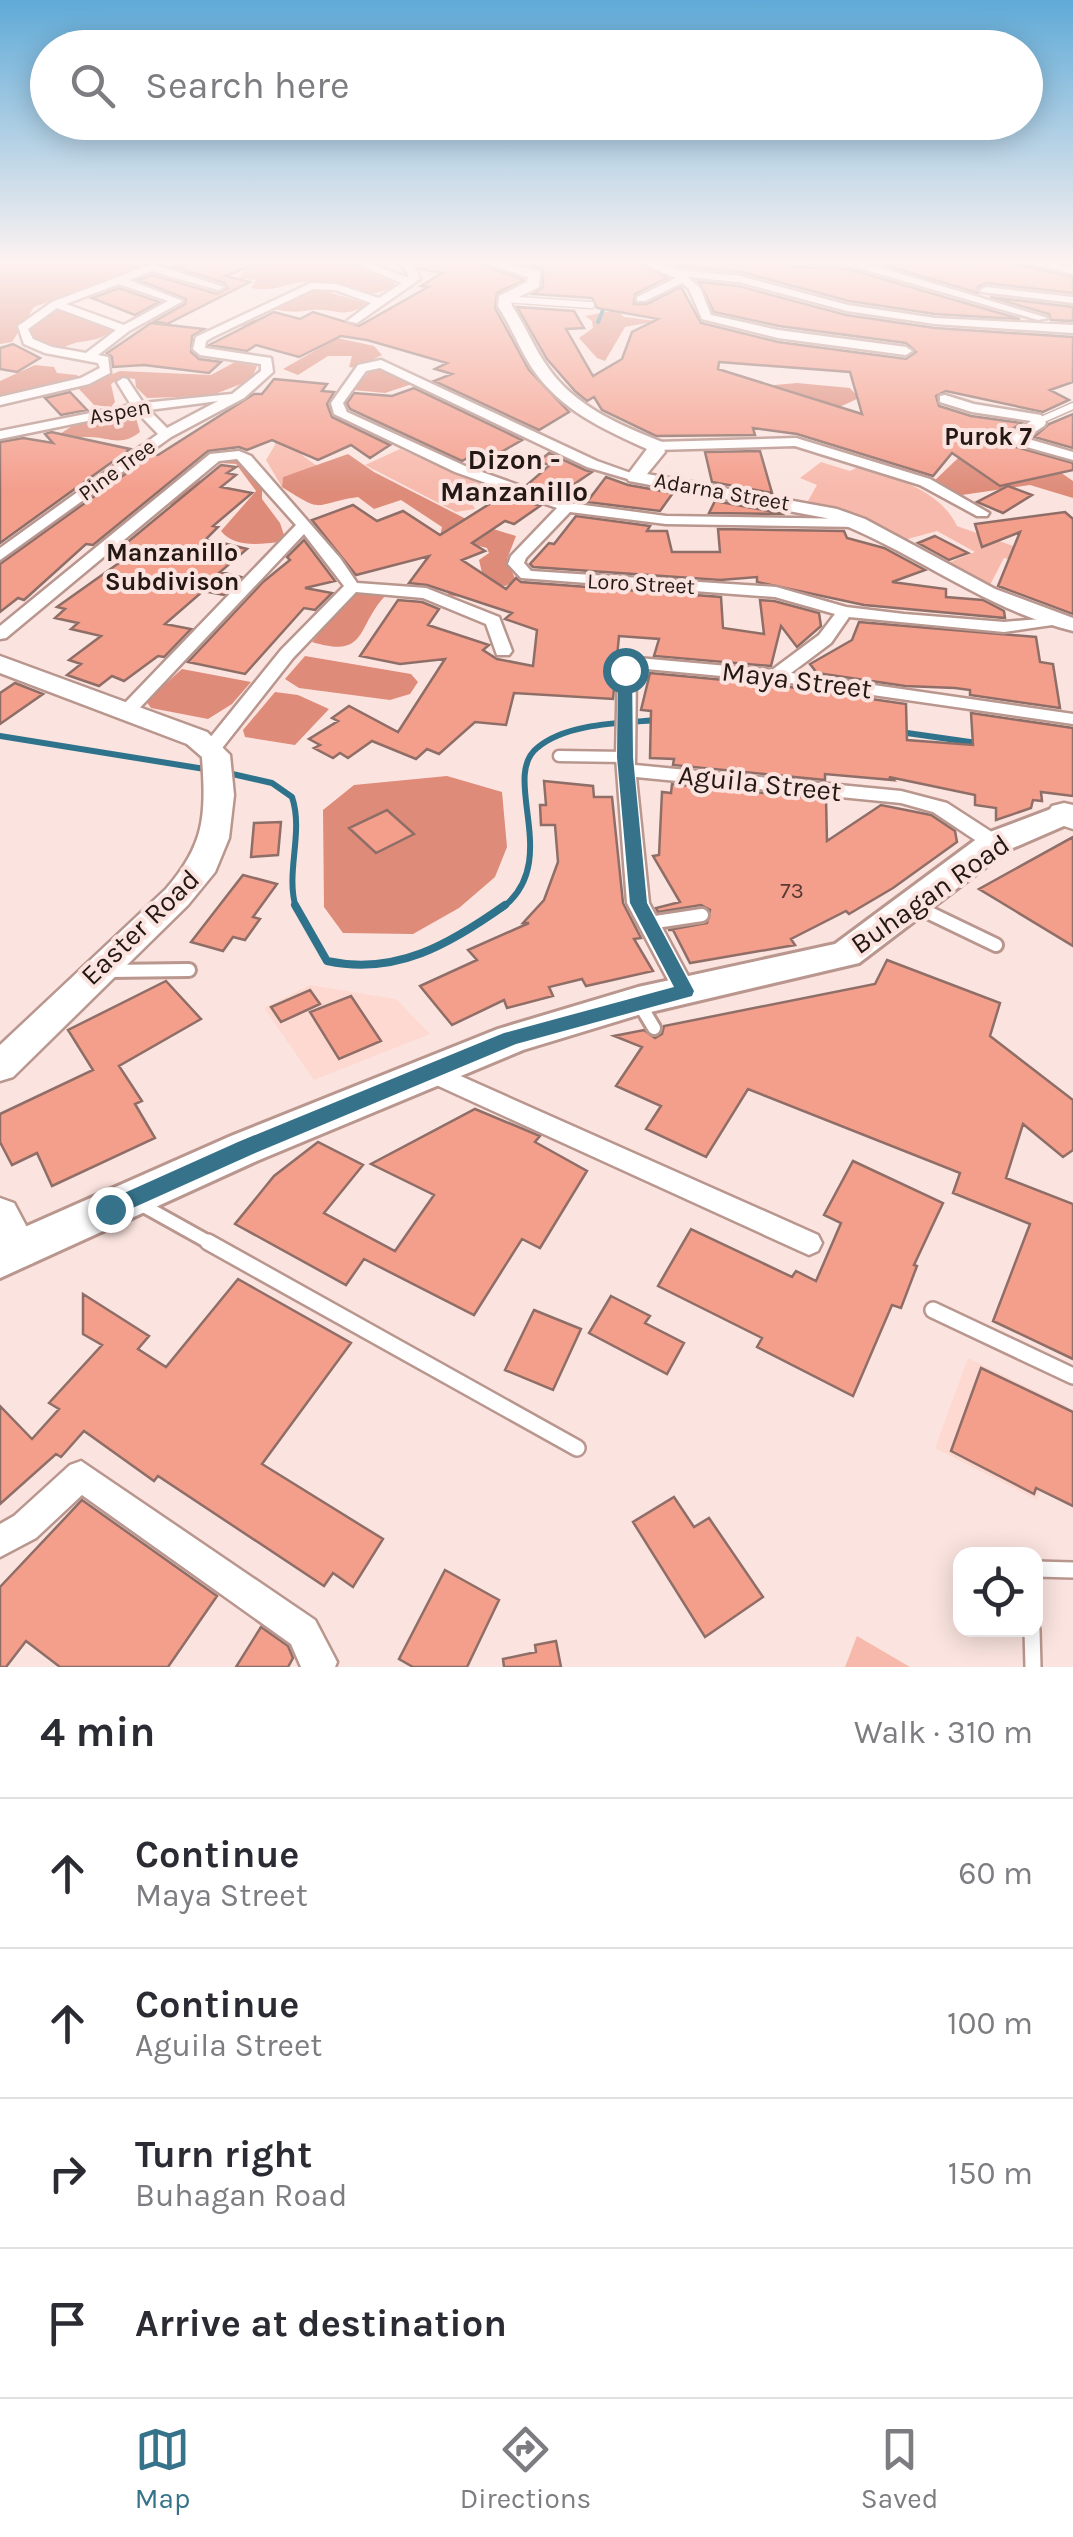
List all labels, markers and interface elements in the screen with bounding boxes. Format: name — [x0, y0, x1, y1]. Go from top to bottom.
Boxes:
search box — [30, 30, 1043, 140]
icon: search — [65, 58, 120, 113]
text: Search here — [145, 63, 349, 108]
street label: Aspen — [87, 394, 153, 430]
district label: Purok 7 — [944, 422, 1032, 451]
street label: Pine Tree — [74, 433, 160, 507]
district label: Dizon - Manzanillo — [440, 443, 588, 508]
street label: Adarna Street — [652, 467, 792, 517]
district label: Manzanillo Subdivison — [105, 538, 239, 596]
street label: Loro Street — [586, 568, 696, 600]
route start — [603, 648, 649, 694]
street label: Maya Street — [720, 654, 874, 706]
street label: Aguila Street — [677, 758, 843, 808]
street label: Buhagan Road — [844, 827, 1016, 961]
street label: Easter Road — [74, 862, 206, 992]
house number: 73 — [780, 878, 804, 904]
route end — [88, 1187, 134, 1233]
map controls — [953, 1547, 1043, 1637]
button: locate — [953, 1547, 1043, 1637]
text: 4 min — [40, 1707, 155, 1757]
text: Walk · 310 m — [854, 1714, 1033, 1751]
text: Continue — [135, 1832, 299, 1877]
icon: ahead — [40, 1846, 95, 1901]
text: 60 m — [958, 1855, 1033, 1892]
text: Maya Street — [135, 1877, 308, 1914]
text: Continue — [135, 1982, 299, 2027]
icon: ahead — [40, 1996, 95, 2051]
text: 100 m — [947, 2005, 1033, 2042]
text: Aguila Street — [135, 2027, 322, 2064]
text: Turn right — [135, 2132, 312, 2177]
icon: right — [40, 2146, 95, 2201]
text: 150 m — [948, 2155, 1033, 2192]
text: Buhagan Road — [135, 2177, 347, 2214]
icon: arrive — [40, 2296, 95, 2351]
text: Arrive at destination — [135, 2301, 507, 2346]
tab: Map — [135, 2422, 190, 2515]
tab: Directions — [460, 2422, 591, 2515]
tab: Saved — [861, 2422, 938, 2515]

